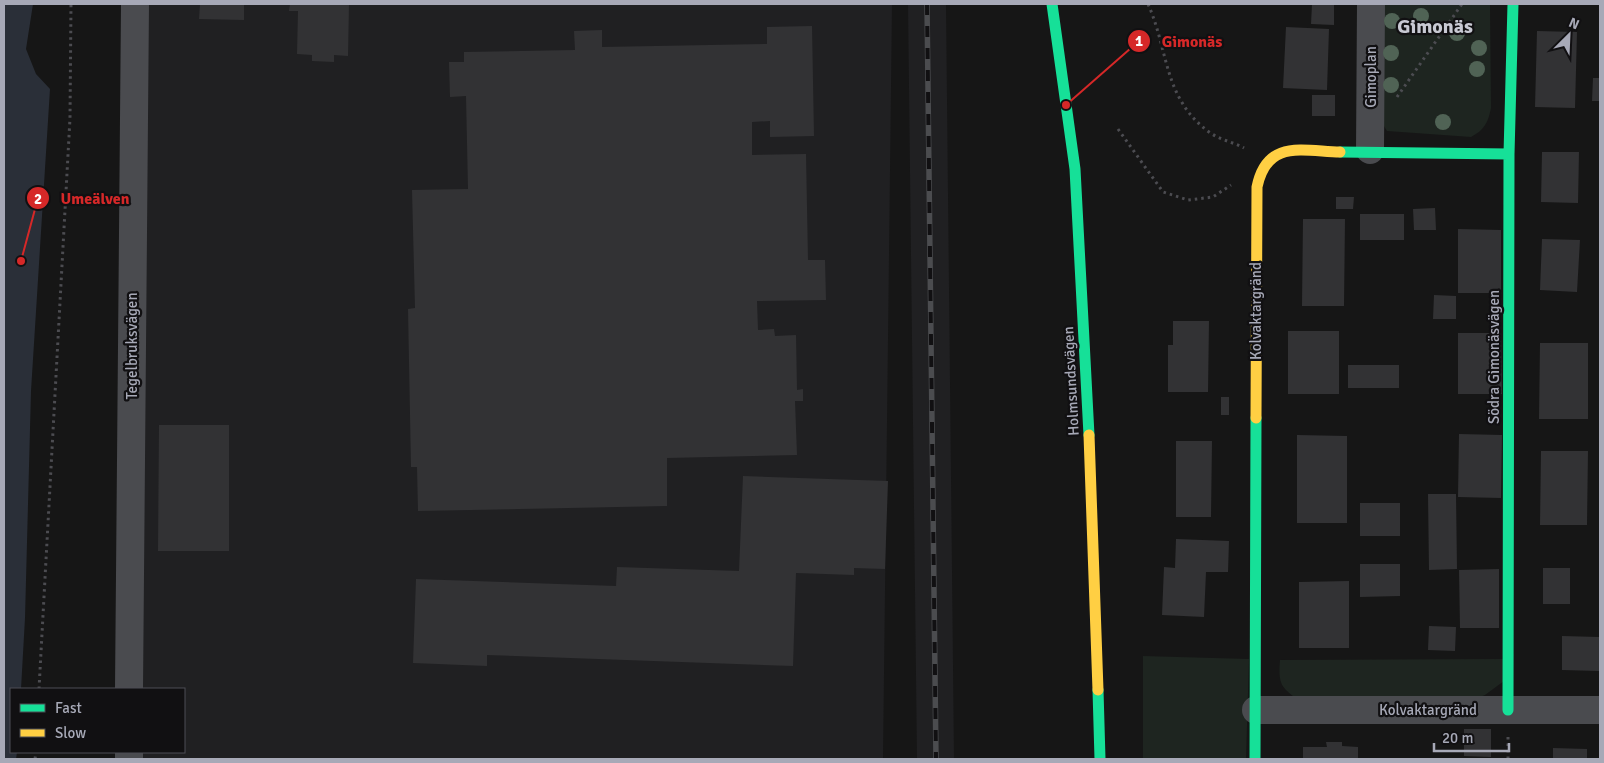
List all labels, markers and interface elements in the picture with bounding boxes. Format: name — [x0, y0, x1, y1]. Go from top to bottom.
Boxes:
north arrow — [1544, 10, 1594, 60]
district label: Gimonäs — [1397, 14, 1473, 39]
text: N — [1566, 14, 1582, 33]
callout: Gimonäs — [1126, 25, 1232, 56]
text: 1 — [1135, 32, 1143, 50]
text: Gimonäs — [1162, 32, 1222, 52]
street label: Gimoplan — [1362, 46, 1380, 108]
callout: Umeälven — [26, 183, 140, 214]
text: Umeälven — [61, 189, 130, 209]
text: 2 — [34, 190, 42, 208]
street label: Kolvaktargränd — [1247, 262, 1265, 360]
street label: Södra Gimonäsvägen — [1485, 290, 1503, 424]
street label: Tegelbruksvägen — [123, 292, 141, 400]
street label: Holmsundsvägen — [1059, 326, 1083, 436]
legend — [10, 688, 185, 753]
text: Fast — [55, 699, 82, 717]
street label: Kolvaktargränd — [1379, 701, 1477, 719]
scale bar — [1434, 720, 1509, 752]
text: Slow — [55, 724, 86, 742]
text: 20 m — [1442, 729, 1473, 747]

